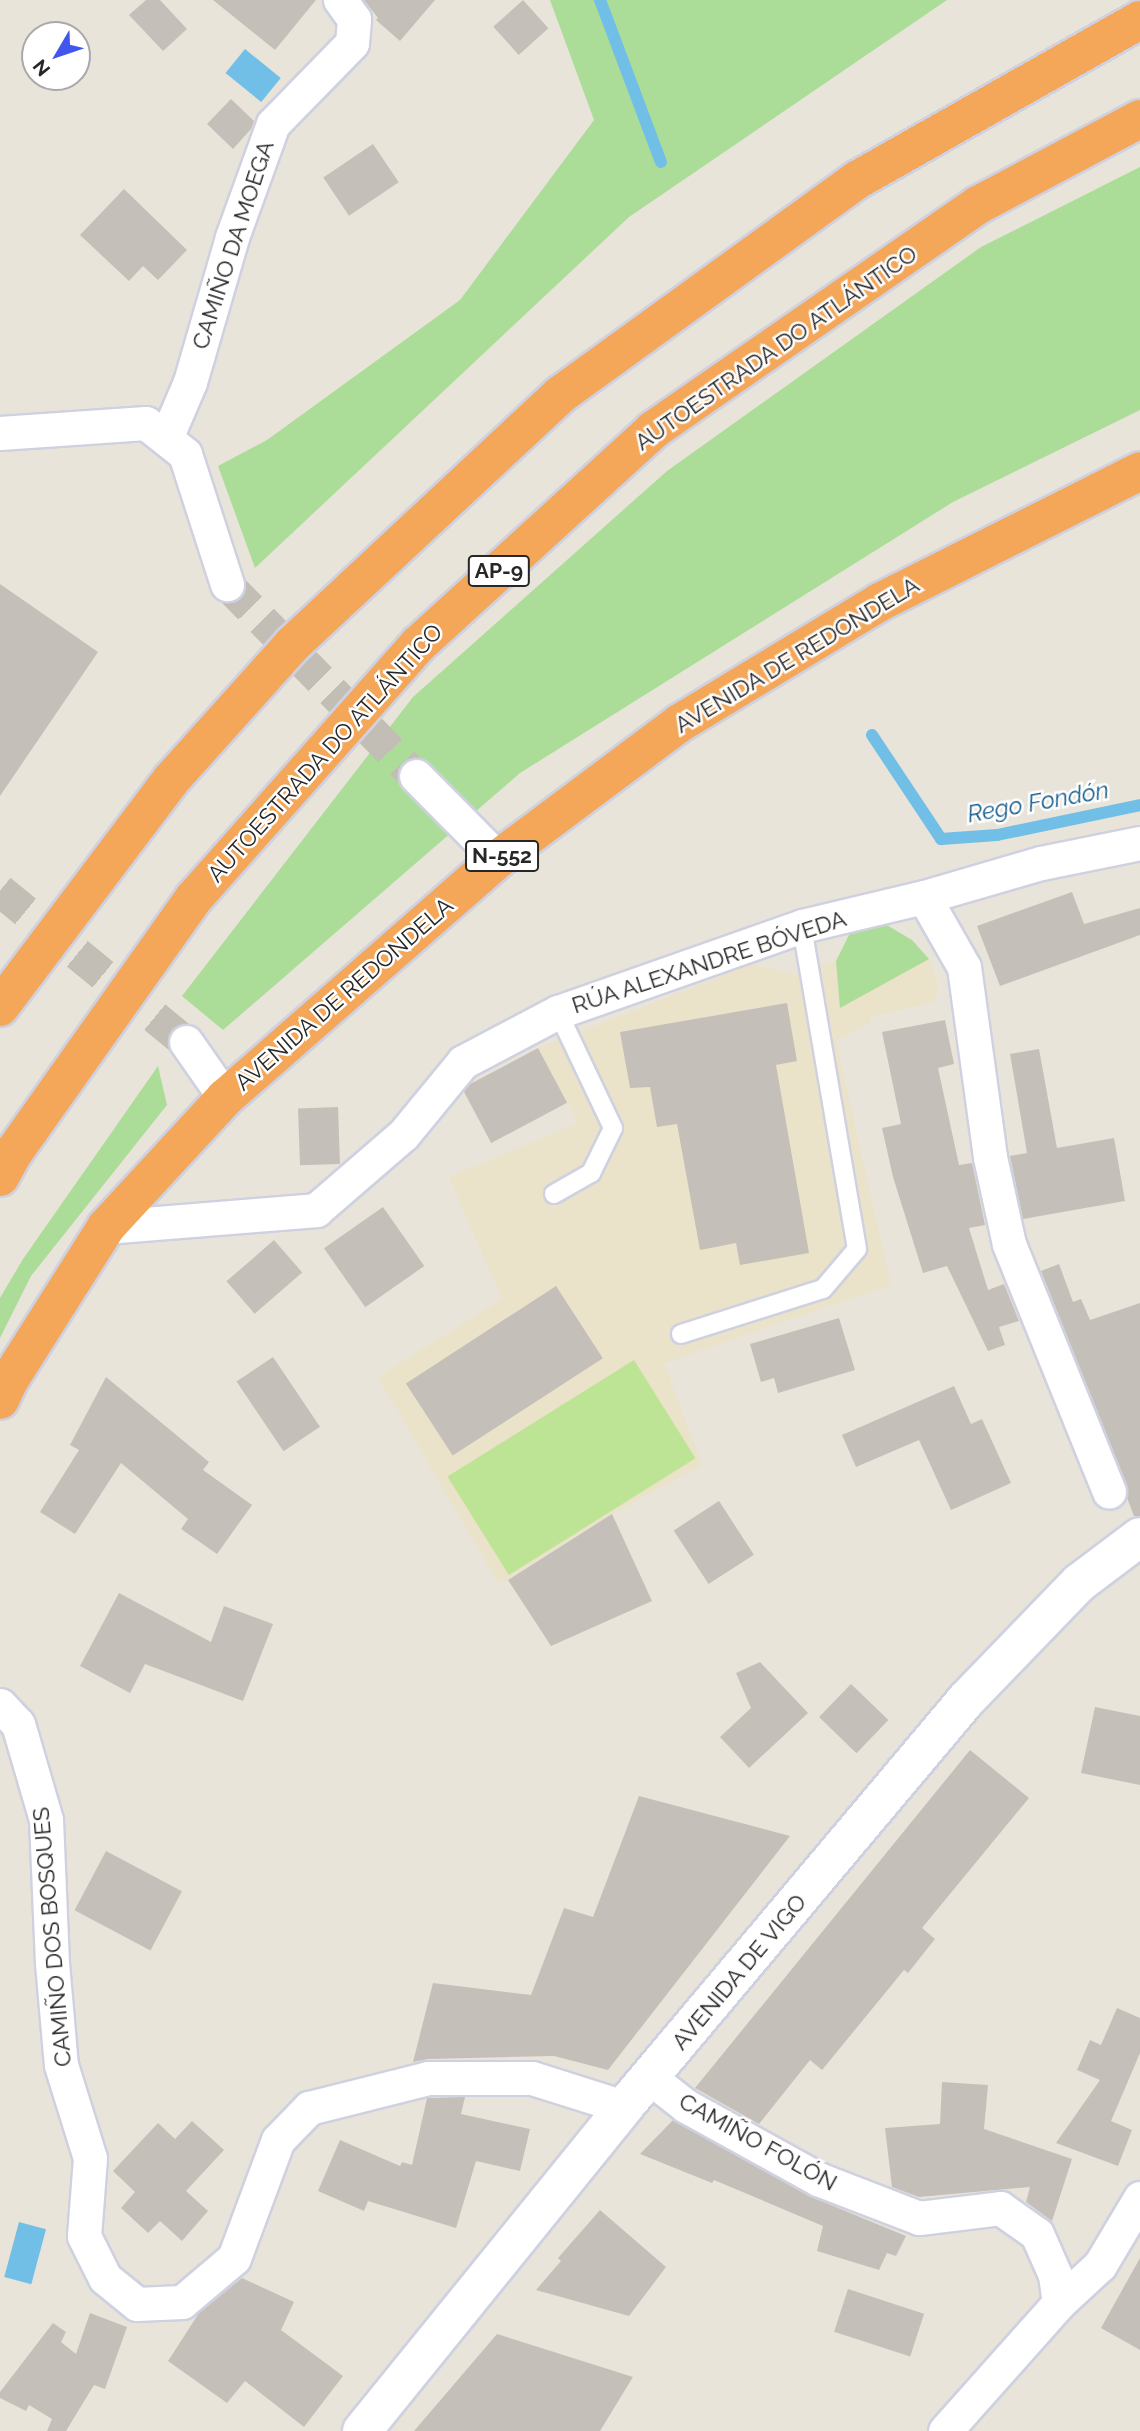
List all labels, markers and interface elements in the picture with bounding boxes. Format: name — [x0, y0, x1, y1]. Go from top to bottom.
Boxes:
north arrow — [21, 21, 91, 91]
text: N — [28, 55, 54, 81]
street label: CAMIÑO DA MOEGA — [186, 137, 280, 353]
street label: AUTOESTRADA DO ATLÁNTICO — [629, 239, 923, 457]
road number: AP-9 — [468, 554, 530, 588]
street label: AVENIDA DE REDONDELA — [670, 571, 924, 739]
street label: AUTOESTRADA DO ATLÁNTICO — [201, 618, 449, 888]
water label: Rego Fondón — [965, 775, 1111, 829]
road number: N-552 — [463, 838, 540, 874]
street label: AVENIDA DE REDONDELA — [229, 891, 459, 1097]
street label: RÚA ALEXANDRE BÓVEDA — [568, 904, 850, 1020]
street label: CAMIÑO DOS BOSQUES — [27, 1806, 77, 2068]
street label: AVENIDA DE VIGO — [665, 1888, 813, 2056]
street label: CAMIÑO FOLÓN — [674, 2087, 842, 2197]

